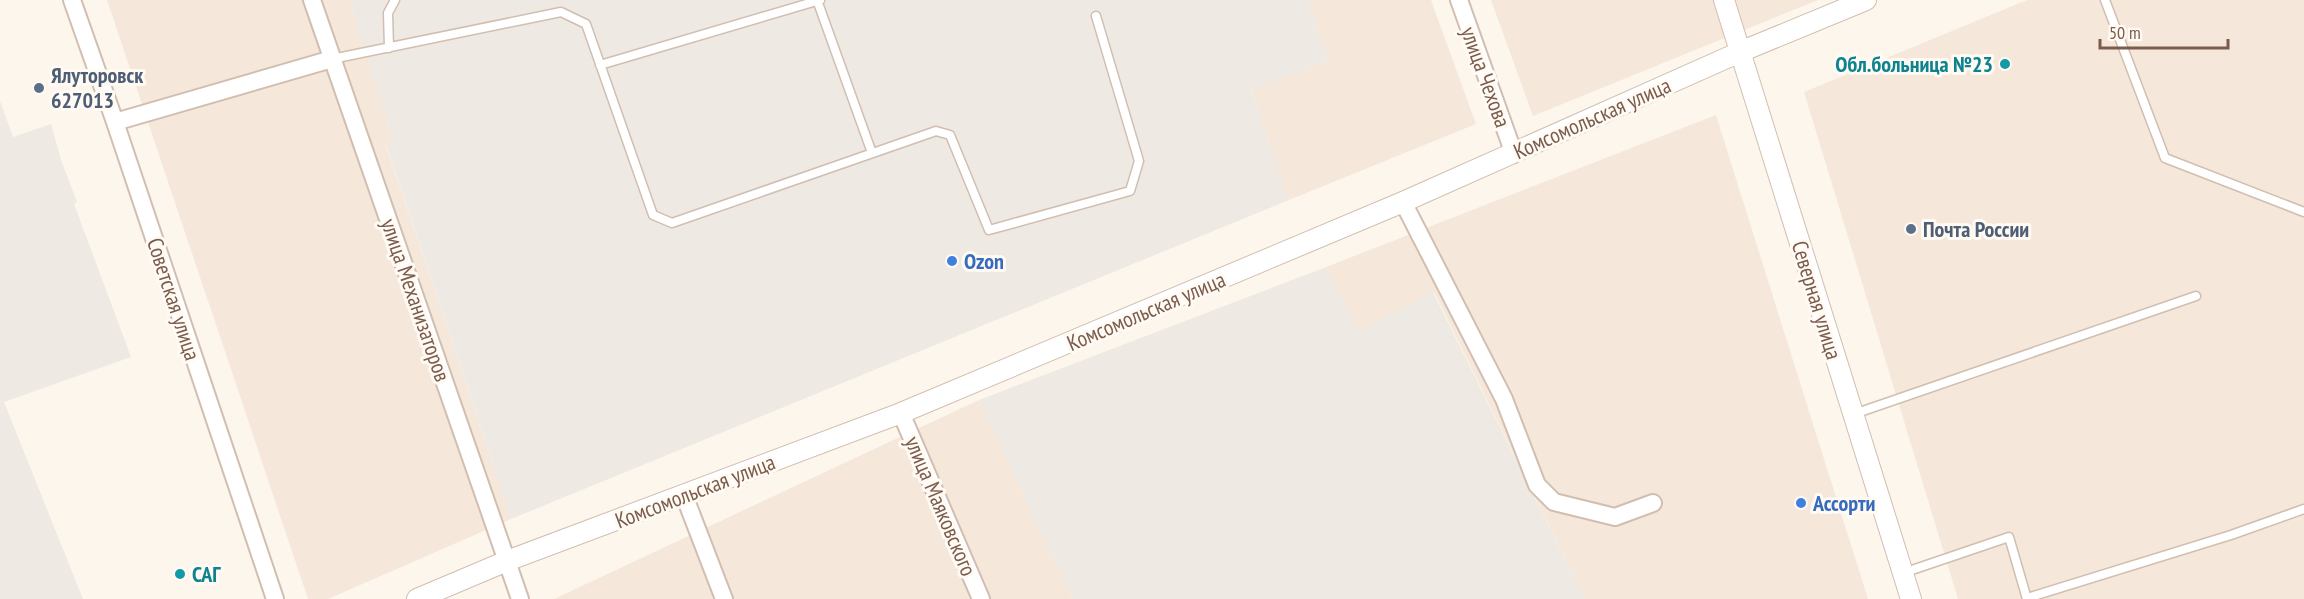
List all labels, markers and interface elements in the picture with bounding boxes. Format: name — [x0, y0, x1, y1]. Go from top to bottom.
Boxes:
scale bar — [2100, 12, 2228, 50]
text: 50 m — [2109, 21, 2141, 44]
street label: улица Чехова — [1455, 23, 1517, 131]
place label: Обл.больница №23 — [1835, 50, 1993, 78]
marker: Обл.больница №23 — [1998, 57, 2012, 71]
place label: Ялуторовск 627013 — [51, 61, 144, 114]
street label: Комсомольская улица — [1509, 71, 1675, 165]
marker: Ялуторовск 627013 — [32, 81, 46, 95]
street label: улица Механизаторов — [375, 215, 457, 385]
place label: Почта России — [1923, 215, 2029, 243]
marker: Почта России — [1904, 222, 1918, 236]
street label: Советская улица — [141, 234, 207, 364]
street label: Северная улица — [1786, 237, 1848, 363]
place label: Ozon — [964, 247, 1004, 275]
marker: Ozon — [945, 254, 959, 268]
street label: Комсомольская улица — [1063, 265, 1229, 357]
street label: улица Маяковского — [899, 432, 983, 580]
street label: Комсомольская улица — [611, 448, 779, 534]
place label: Ассорти — [1812, 489, 1876, 517]
marker: Ассорти — [1794, 496, 1808, 510]
place label: САГ — [192, 560, 221, 588]
marker: САГ — [173, 567, 187, 581]

